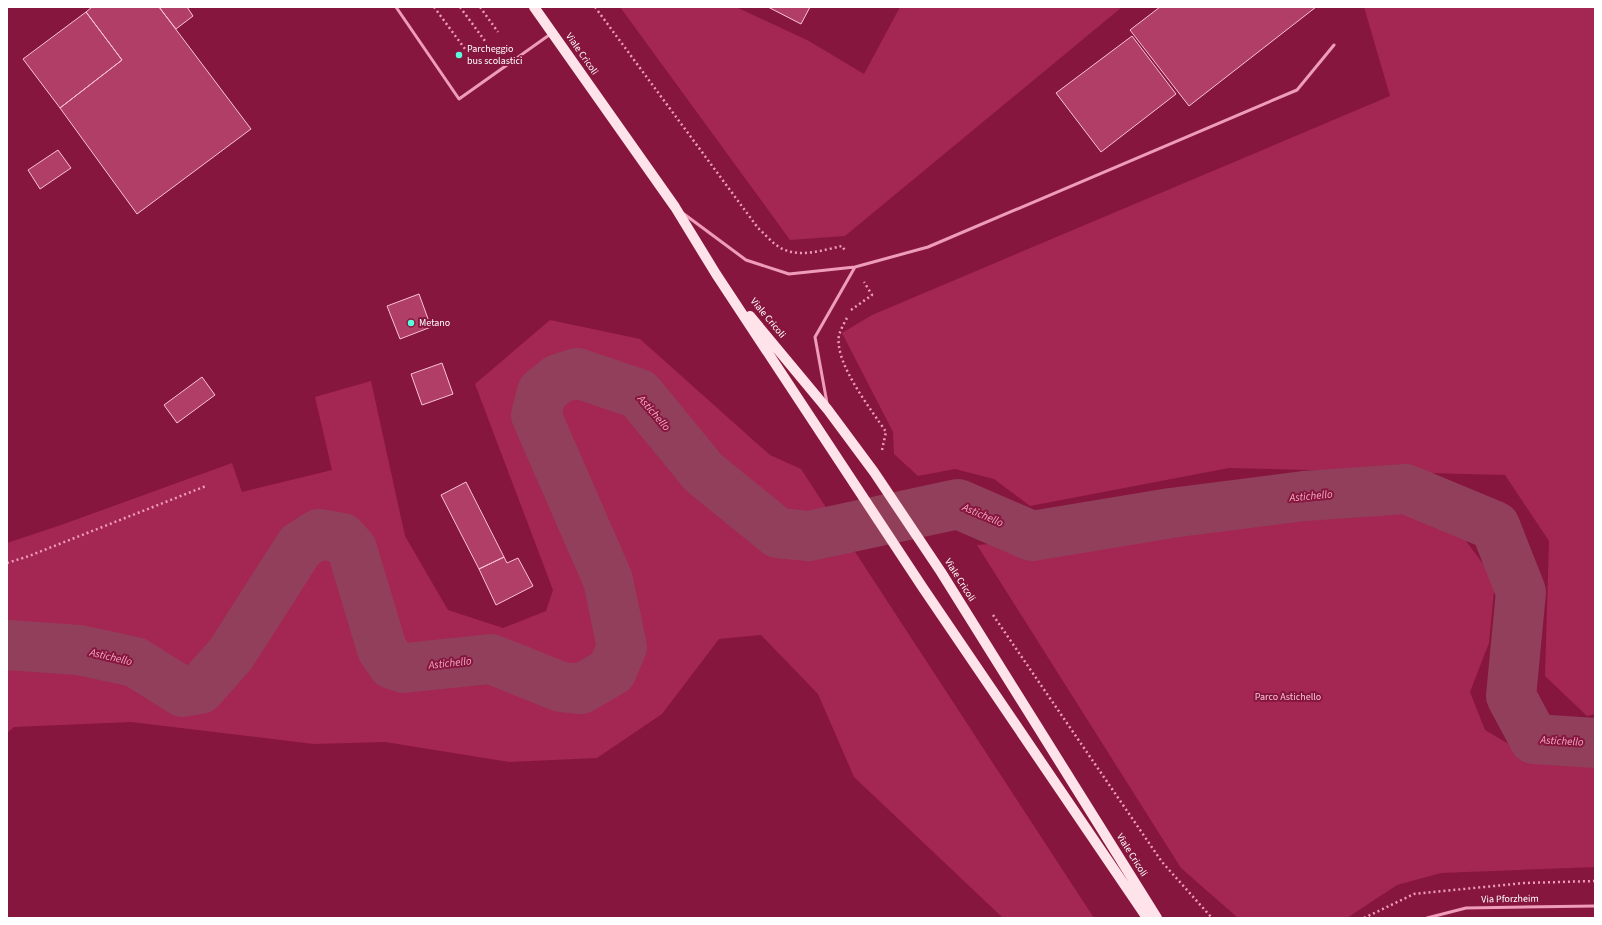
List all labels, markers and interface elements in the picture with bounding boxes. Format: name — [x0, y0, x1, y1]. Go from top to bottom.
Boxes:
street label: Viale Cricoli — [562, 30, 602, 78]
place label: Parcheggio bus scolastici — [467, 42, 523, 68]
marker: Parcheggio bus scolastici — [454, 50, 464, 60]
street label: Viale Cricoli — [747, 295, 789, 341]
place label: Metano — [419, 316, 450, 330]
marker: Metano — [406, 318, 416, 328]
water label: Astichello — [634, 391, 674, 434]
water label: Astichello — [1288, 487, 1333, 505]
water label: Astichello — [959, 499, 1006, 530]
street label: Viale Cricoli — [941, 556, 979, 604]
water label: Astichello — [87, 645, 134, 669]
water label: Astichello — [427, 653, 473, 673]
park label: Parco Astichello — [1255, 690, 1321, 704]
water label: Astichello — [1539, 732, 1584, 750]
street label: Viale Cricoli — [1113, 831, 1151, 879]
street label: Via Pforzheim — [1481, 892, 1539, 906]

